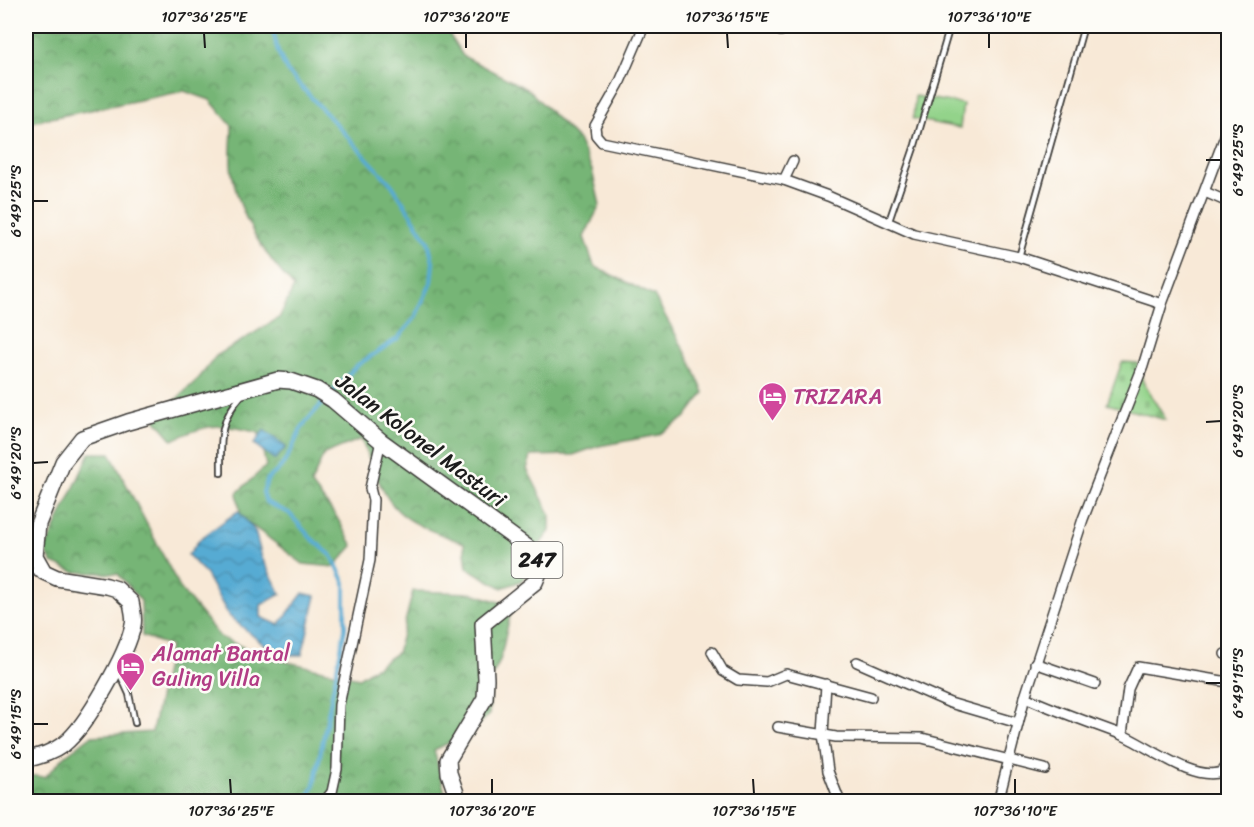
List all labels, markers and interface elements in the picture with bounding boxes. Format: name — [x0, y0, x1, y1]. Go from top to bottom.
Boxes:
text: 107°36'25"E — [161, 4, 248, 30]
text: 107°36'20"E — [423, 4, 511, 30]
text: 107°36'15"E — [685, 4, 770, 30]
text: 107°36'10"E — [947, 4, 1033, 30]
text: 6°49'25"S — [1225, 123, 1251, 196]
text: 6°49'25"S — [3, 164, 29, 237]
street label: Jalan Kolonel Masturi — [326, 362, 516, 518]
place label: TRIZARA — [793, 377, 882, 416]
hotel icon: TRIZARA — [756, 380, 788, 422]
text: 6°49'20"S — [1225, 384, 1251, 457]
text: 6°49'20"S — [3, 426, 29, 499]
road number: 247 — [512, 542, 562, 578]
place label: Alamat Bantal Guling Villa — [151, 634, 291, 698]
text: 6°49'15"S — [1225, 647, 1251, 718]
hotel icon: Alamat Bantal Guling Villa — [115, 650, 147, 692]
text: 6°49'15"S — [3, 688, 29, 759]
text: 107°36'25"E — [188, 798, 275, 824]
text: 107°36'20"E — [449, 798, 537, 824]
text: 107°36'15"E — [712, 798, 797, 824]
text: 107°36'10"E — [973, 798, 1059, 824]

